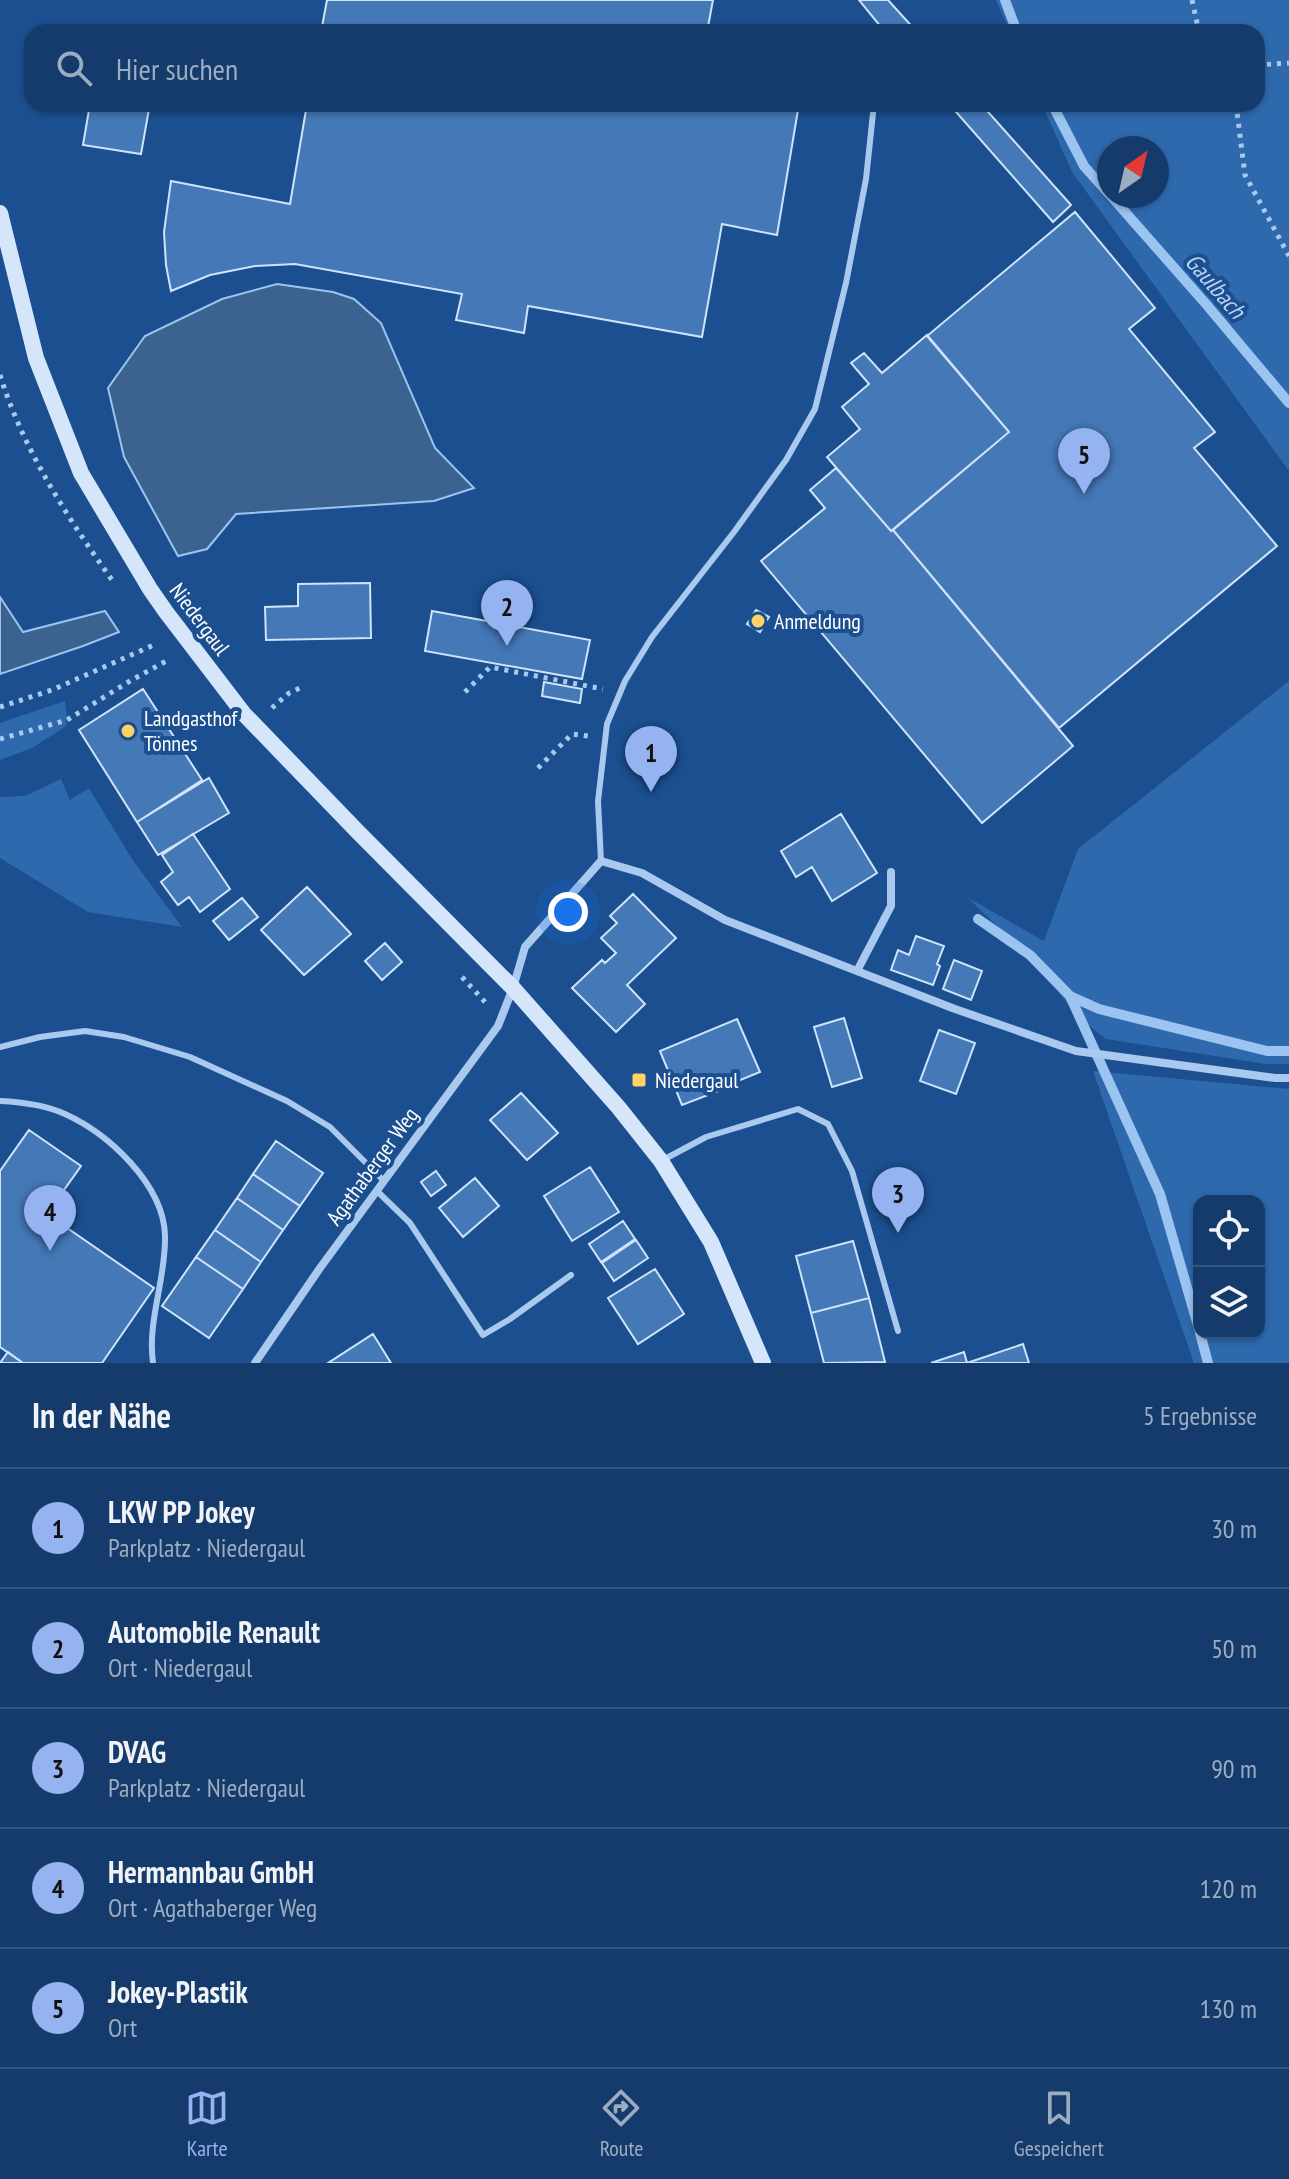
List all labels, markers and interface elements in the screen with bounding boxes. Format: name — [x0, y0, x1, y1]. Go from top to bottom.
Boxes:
search box — [24, 24, 1265, 112]
icon: search — [52, 46, 96, 90]
text: Hier suchen — [116, 49, 238, 88]
north arrow — [1097, 136, 1169, 208]
water label: Gaulbach — [1179, 247, 1253, 326]
pin: 5 — [1058, 428, 1110, 494]
street label: Niedergaul — [164, 577, 237, 661]
pin: 2 — [481, 580, 533, 646]
place label: Anmeldung — [774, 607, 861, 635]
marker: Anmeldung — [749, 612, 767, 630]
place label: Landgasthof Tönnes — [144, 704, 239, 757]
marker: Landgasthof Tönnes — [119, 722, 137, 740]
pin: 1 — [625, 726, 677, 792]
your location — [548, 892, 588, 932]
place label: Niedergaul — [655, 1066, 739, 1094]
marker: Niedergaul — [630, 1071, 648, 1089]
street label: Agathaberger Weg — [320, 1102, 424, 1230]
pin: 3 — [872, 1167, 924, 1233]
pin: 4 — [24, 1185, 76, 1251]
map controls — [1193, 1195, 1265, 1339]
button: locate — [1193, 1195, 1265, 1267]
button: layers — [1193, 1267, 1265, 1339]
text: In der Nähe — [32, 1393, 171, 1437]
text: 5 Ergebnisse — [1143, 1399, 1257, 1432]
text: LKW PP Jokey — [108, 1492, 255, 1531]
text: 1 — [52, 1512, 64, 1545]
text: 30 m — [1211, 1512, 1257, 1545]
text: Parkplatz · Niedergaul — [108, 1531, 305, 1564]
text: Automobile Renault — [108, 1612, 320, 1651]
text: 2 — [52, 1632, 64, 1665]
text: 50 m — [1211, 1632, 1257, 1665]
text: Ort · Niedergaul — [108, 1651, 252, 1684]
text: DVAG — [108, 1732, 166, 1771]
text: 3 — [52, 1752, 64, 1785]
text: 90 m — [1211, 1752, 1257, 1785]
text: Parkplatz · Niedergaul — [108, 1771, 305, 1804]
text: Hermannbau GmbH — [108, 1852, 314, 1891]
text: 4 — [52, 1872, 64, 1905]
text: 120 m — [1199, 1872, 1257, 1905]
text: Ort · Agathaberger Weg — [108, 1891, 317, 1924]
text: Jokey-Plastik — [108, 1972, 248, 2011]
text: 5 — [52, 1992, 64, 2025]
text: 130 m — [1199, 1992, 1257, 2025]
text: Ort — [108, 2011, 137, 2044]
tab: Karte — [185, 2086, 229, 2162]
tab: Route — [599, 2086, 643, 2162]
tab: Gespeichert — [1014, 2086, 1104, 2162]

